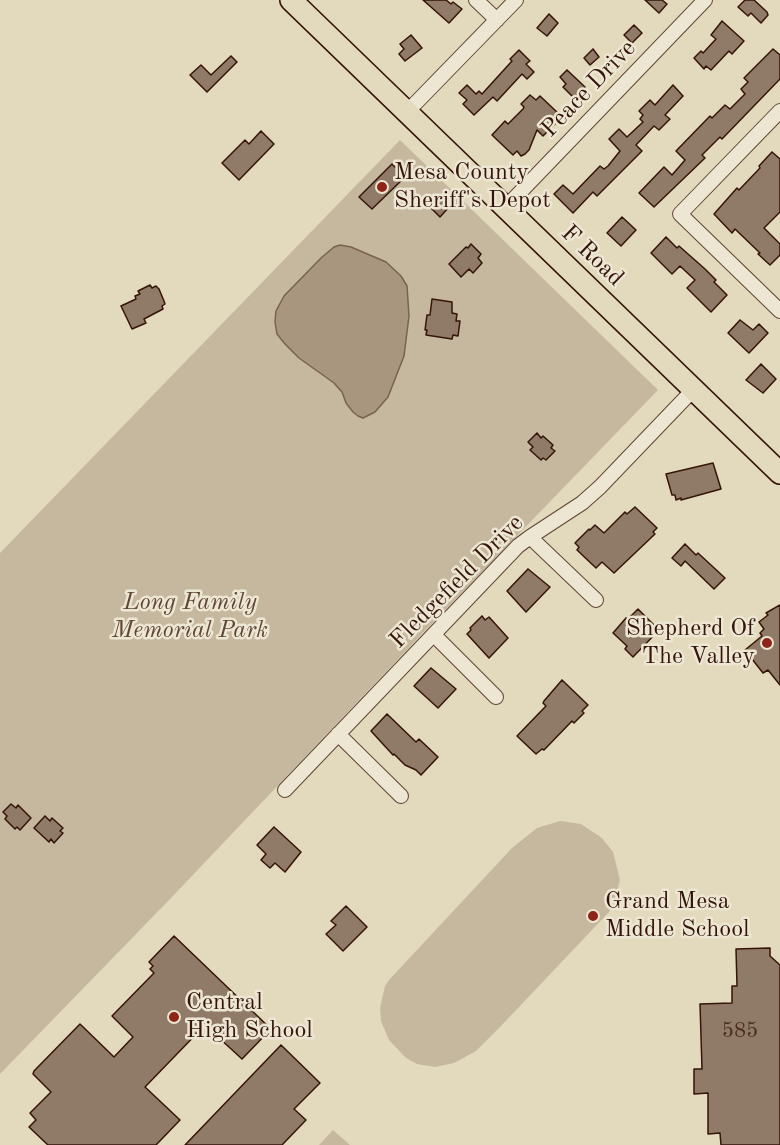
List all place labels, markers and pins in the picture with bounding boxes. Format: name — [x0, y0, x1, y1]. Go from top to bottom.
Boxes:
place label: Mesa County Sheriff's Depot — [394, 159, 551, 215]
marker: Mesa County Sheriff's Depot — [375, 180, 389, 194]
place label: Shepherd Of The Valley — [626, 615, 755, 671]
marker: Shepherd Of The Valley — [760, 636, 774, 650]
place label: Grand Mesa Middle School — [605, 888, 750, 944]
marker: Grand Mesa Middle School — [586, 909, 600, 923]
place label: Central High School — [186, 989, 313, 1045]
marker: Central High School — [167, 1010, 181, 1024]

